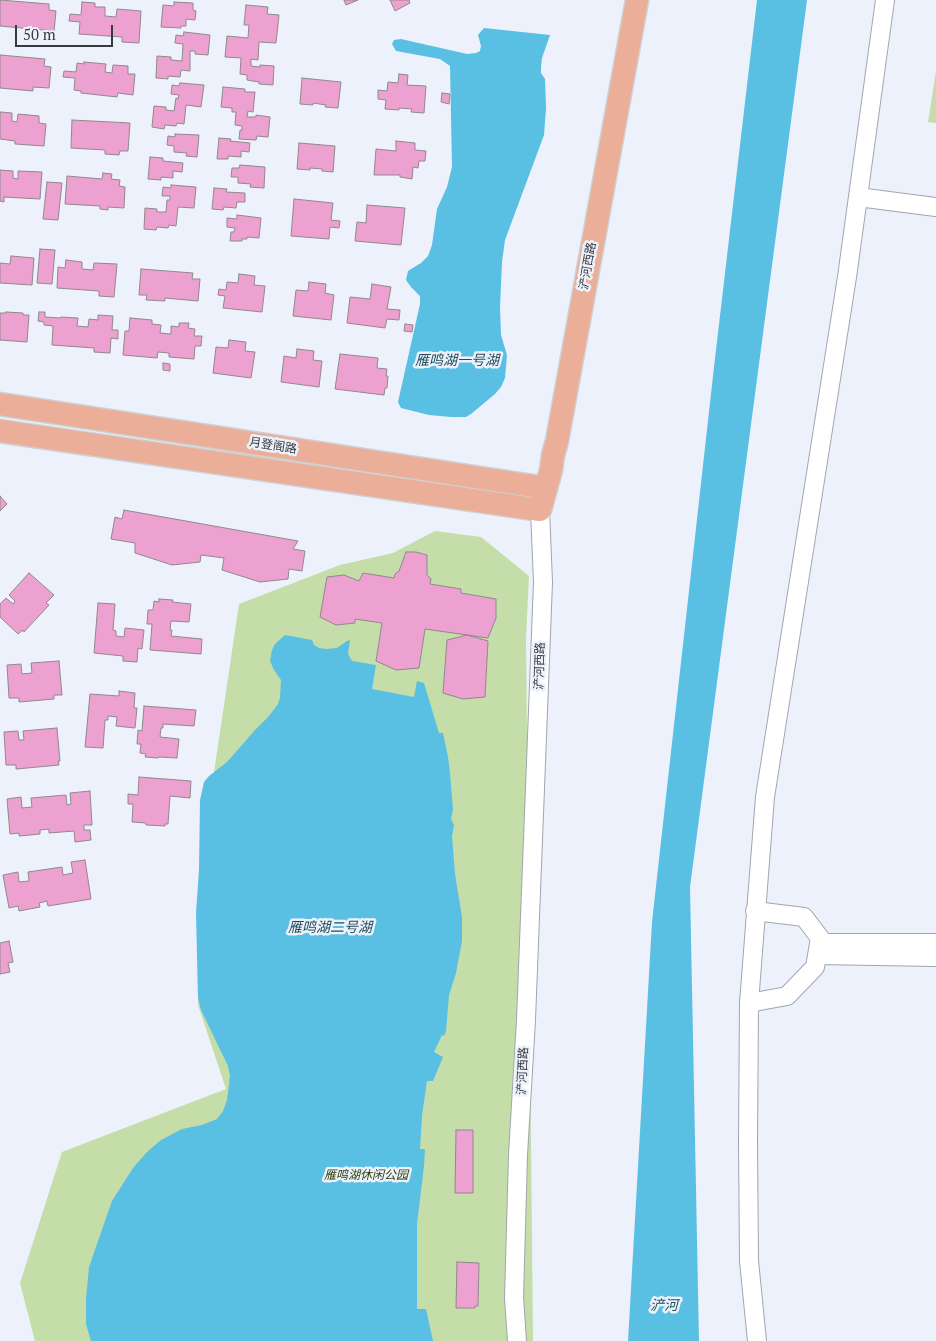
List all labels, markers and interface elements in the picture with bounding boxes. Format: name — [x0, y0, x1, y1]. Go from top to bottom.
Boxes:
scale bar — [18, 15, 115, 47]
text: 50 m — [23, 24, 56, 44]
street label: 浐河西路 — [577, 241, 599, 291]
water label: 雁鸣湖一号湖 — [415, 353, 499, 369]
street label: 月登阁路 — [248, 435, 298, 457]
street label: 浐河西路 — [532, 642, 548, 690]
water label: 雁鸣湖二号湖 — [288, 920, 372, 936]
street label: 浐河西路 — [515, 1047, 531, 1095]
park label: 雁鸣湖休闲公园 — [324, 1169, 408, 1183]
water label: 浐河 — [650, 1298, 678, 1314]

